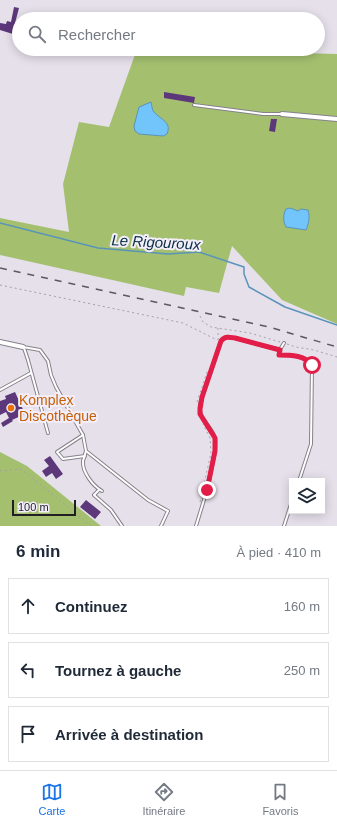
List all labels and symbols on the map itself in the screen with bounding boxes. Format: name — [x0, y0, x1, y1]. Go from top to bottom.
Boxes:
water label: Le Rigouroux — [111, 231, 201, 253]
route start — [303, 356, 321, 374]
place label: Komplex Discothèque — [19, 392, 97, 424]
marker: Komplex Discothèque — [6, 403, 16, 413]
route end — [198, 481, 216, 499]
scale bar — [12, 498, 76, 517]

